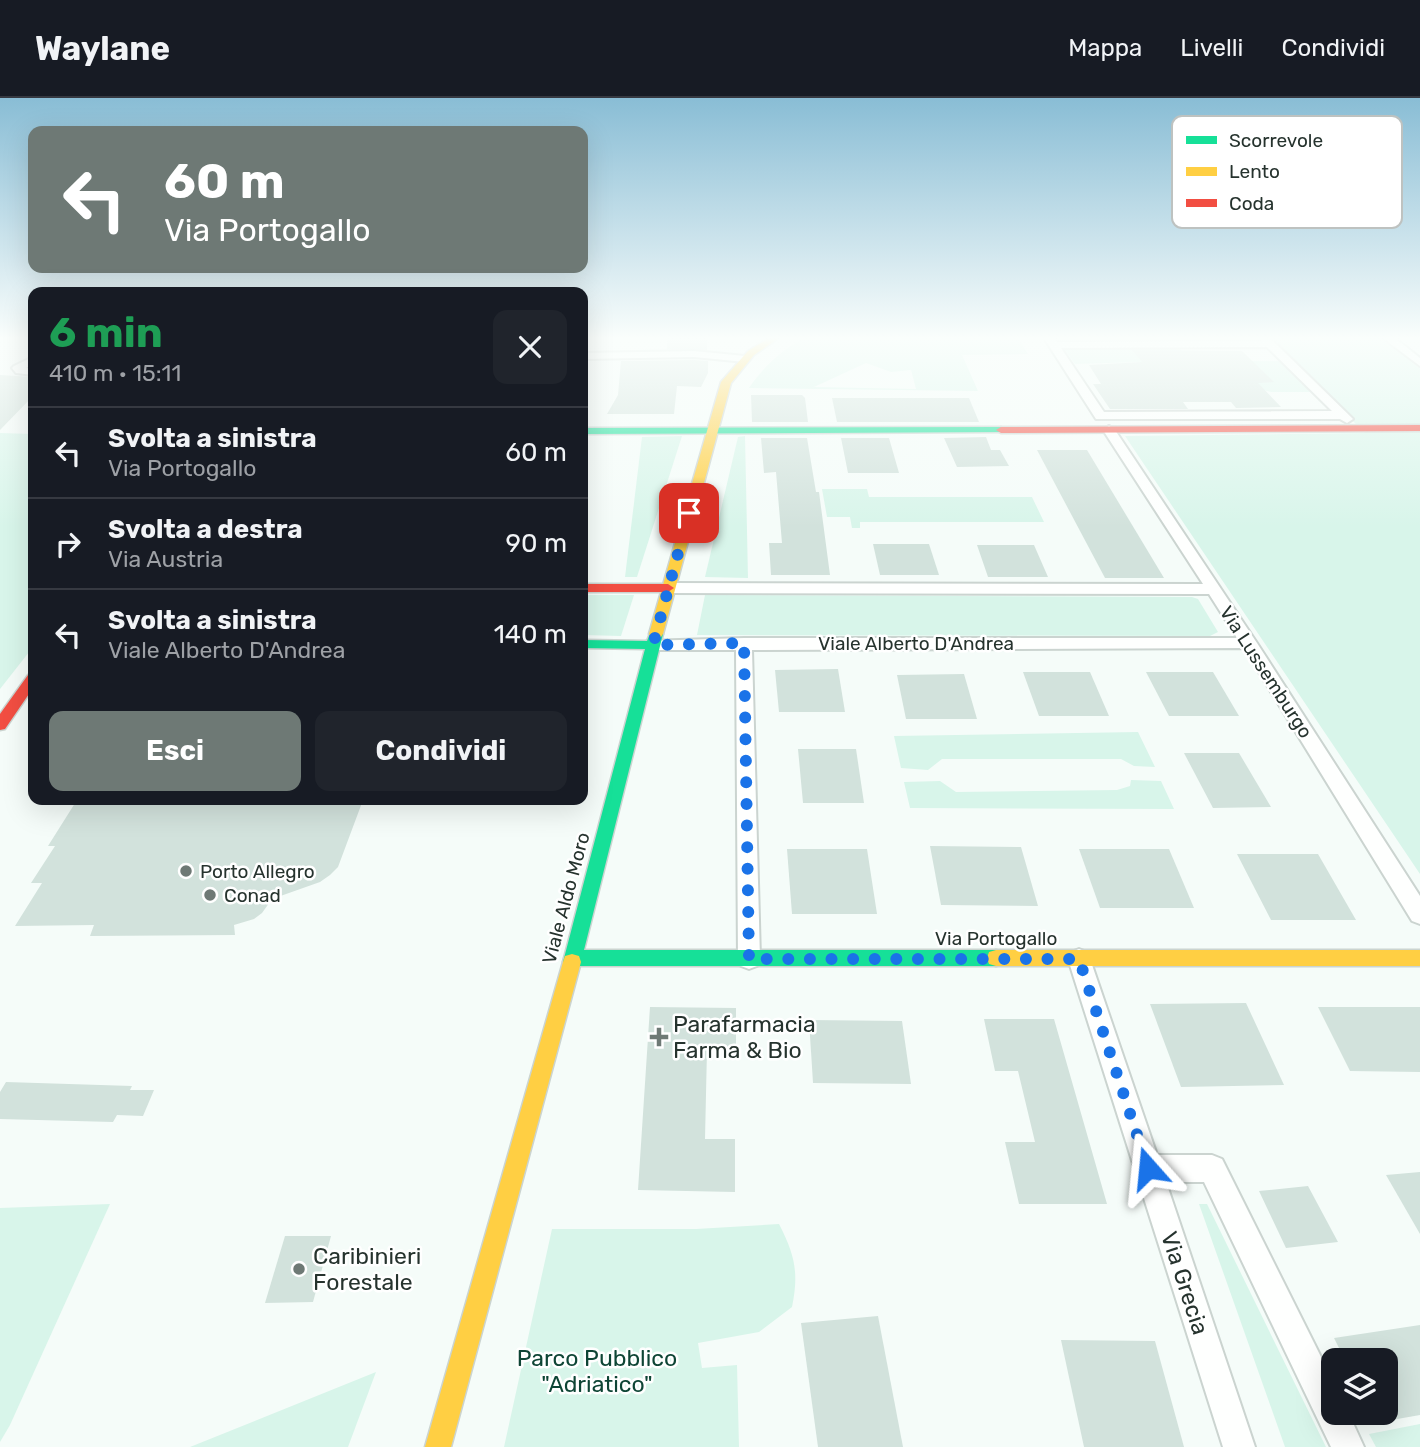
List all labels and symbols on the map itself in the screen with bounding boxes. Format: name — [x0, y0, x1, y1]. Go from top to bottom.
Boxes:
legend — [1172, 116, 1402, 228]
text: Scorrevole — [1229, 129, 1323, 152]
text: Lento — [1229, 160, 1280, 183]
text: Coda — [1229, 192, 1274, 215]
pin — [659, 483, 719, 543]
street label: Via Lussemburgo — [1215, 602, 1317, 742]
street label: Viale Alberto D'Andrea — [818, 632, 1014, 655]
street label: Viale Aldo Moro — [537, 830, 595, 966]
place label: Porto Allegro — [200, 860, 315, 883]
marker: Porto Allegro — [178, 863, 194, 879]
place label: Conad — [224, 884, 281, 907]
marker: Conad — [202, 887, 218, 903]
street label: Via Portogallo — [935, 927, 1057, 950]
place label: Parafarmacia Farma & Bio — [673, 1010, 816, 1064]
marker: Parafarmacia Farma & Bio — [651, 1029, 667, 1045]
position arrow — [1111, 1131, 1185, 1205]
street label: Via Grecia — [1155, 1228, 1215, 1338]
place label: Caribinieri Forestale — [313, 1242, 421, 1296]
marker: Caribinieri Forestale — [291, 1261, 307, 1277]
park label: Parco Pubblico "Adriatico" — [517, 1344, 677, 1398]

